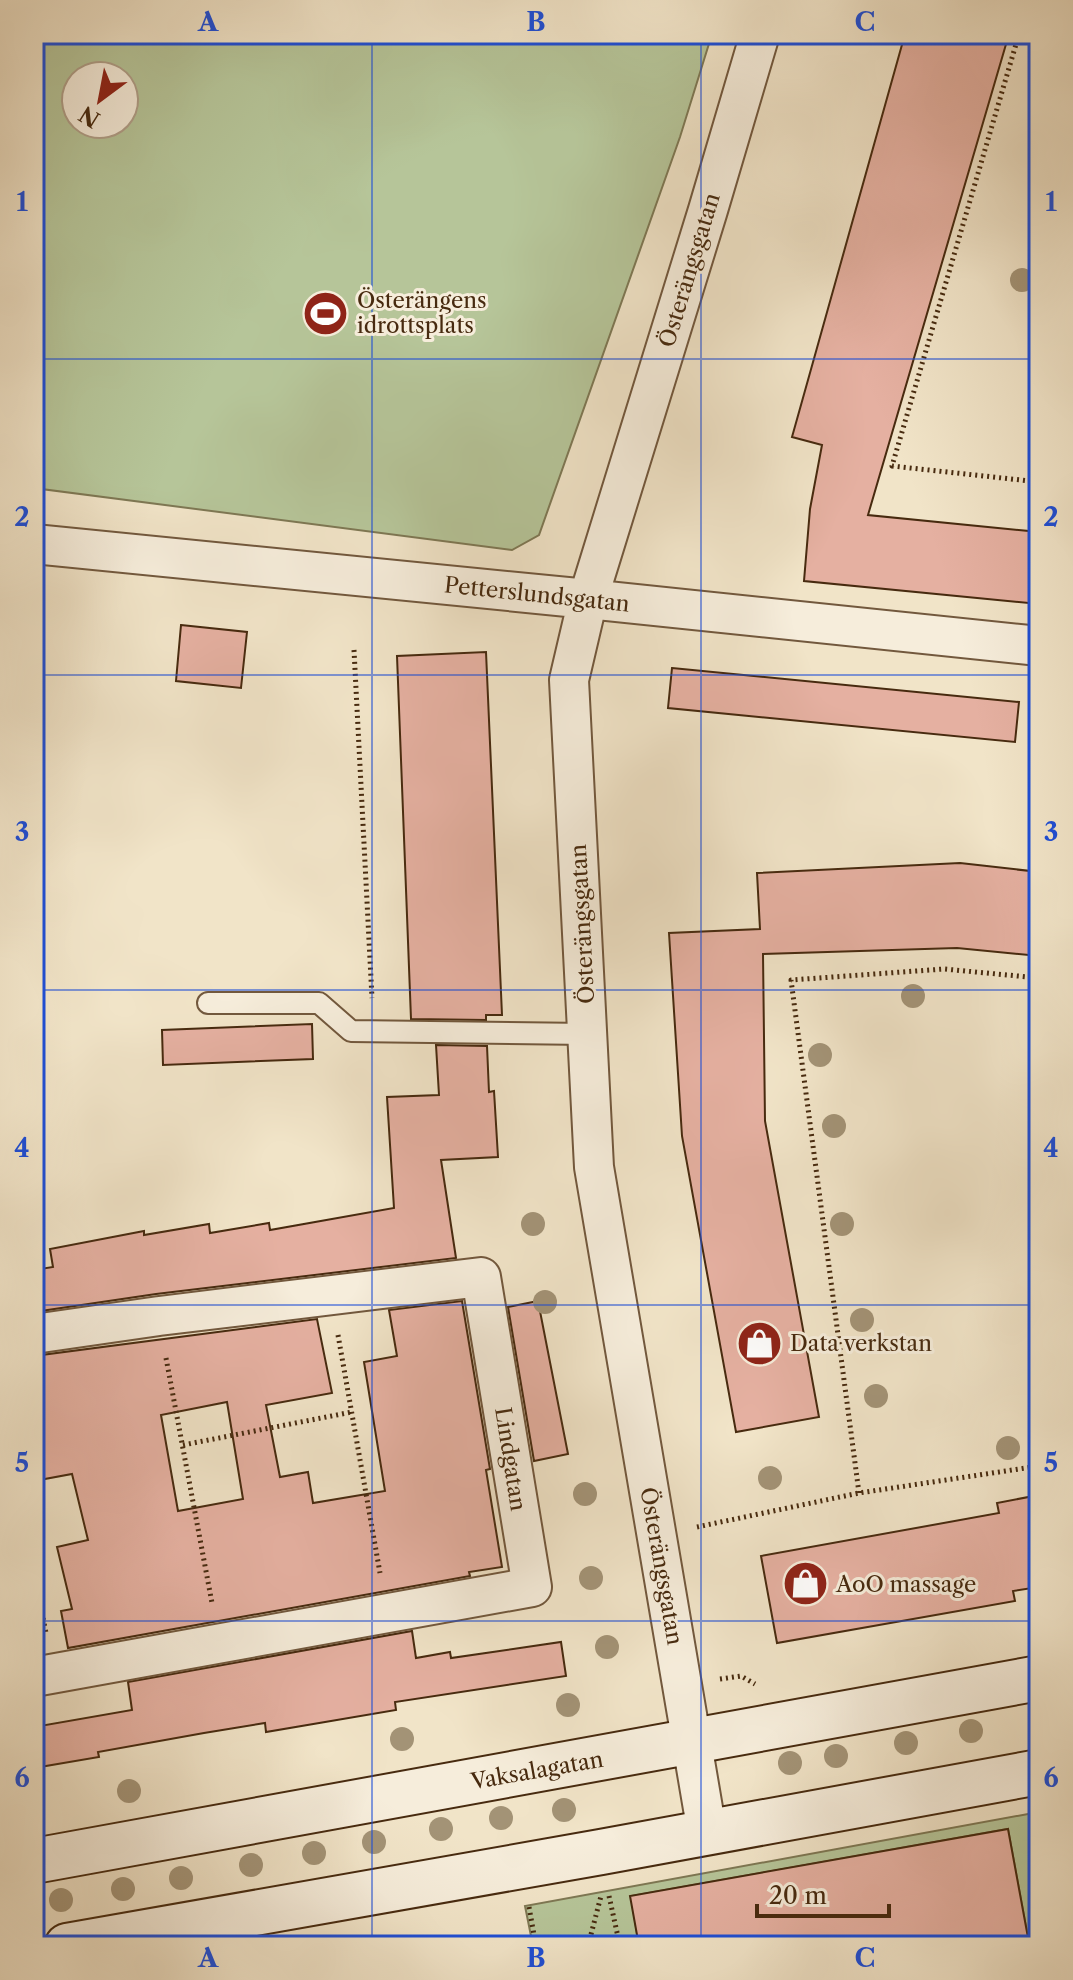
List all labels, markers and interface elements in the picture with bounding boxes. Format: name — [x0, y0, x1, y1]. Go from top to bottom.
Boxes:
text: A — [197, 6, 219, 38]
text: B — [526, 6, 546, 38]
text: C — [855, 6, 875, 38]
north arrow — [60, 60, 140, 140]
text: N — [74, 100, 105, 133]
text: 1 — [16, 186, 28, 218]
text: 1 — [1045, 186, 1057, 218]
street label: Österängsgatan — [653, 190, 726, 351]
place label: Österängens idrottsplats — [357, 287, 487, 339]
sports icon: Österängens idrottsplats — [302, 289, 350, 337]
text: 2 — [14, 501, 30, 533]
text: 2 — [1043, 501, 1059, 533]
street label: Petterslundsgatan — [443, 571, 631, 618]
text: 3 — [15, 816, 29, 848]
text: 3 — [1044, 816, 1058, 848]
street label: Österängsgatan — [565, 843, 600, 1005]
text: 4 — [14, 1132, 30, 1164]
text: 4 — [1043, 1132, 1059, 1164]
shop icon: Data verkstan — [735, 1319, 783, 1367]
place label: Data verkstan — [790, 1330, 932, 1357]
street label: Lindgatan — [489, 1405, 532, 1513]
text: 5 — [15, 1447, 29, 1479]
text: 5 — [1044, 1447, 1058, 1479]
street label: Österängsgatan — [634, 1485, 689, 1647]
shop icon: AoO massage — [781, 1560, 829, 1608]
place label: AoO massage — [835, 1571, 976, 1598]
street label: Vaksalagatan — [468, 1746, 606, 1796]
text: 6 — [14, 1762, 30, 1794]
text: 6 — [1043, 1762, 1059, 1794]
scale bar — [757, 1868, 889, 1918]
text: 20 m — [769, 1881, 827, 1910]
text: A — [197, 1942, 219, 1974]
text: B — [526, 1942, 546, 1974]
text: C — [855, 1942, 875, 1974]

